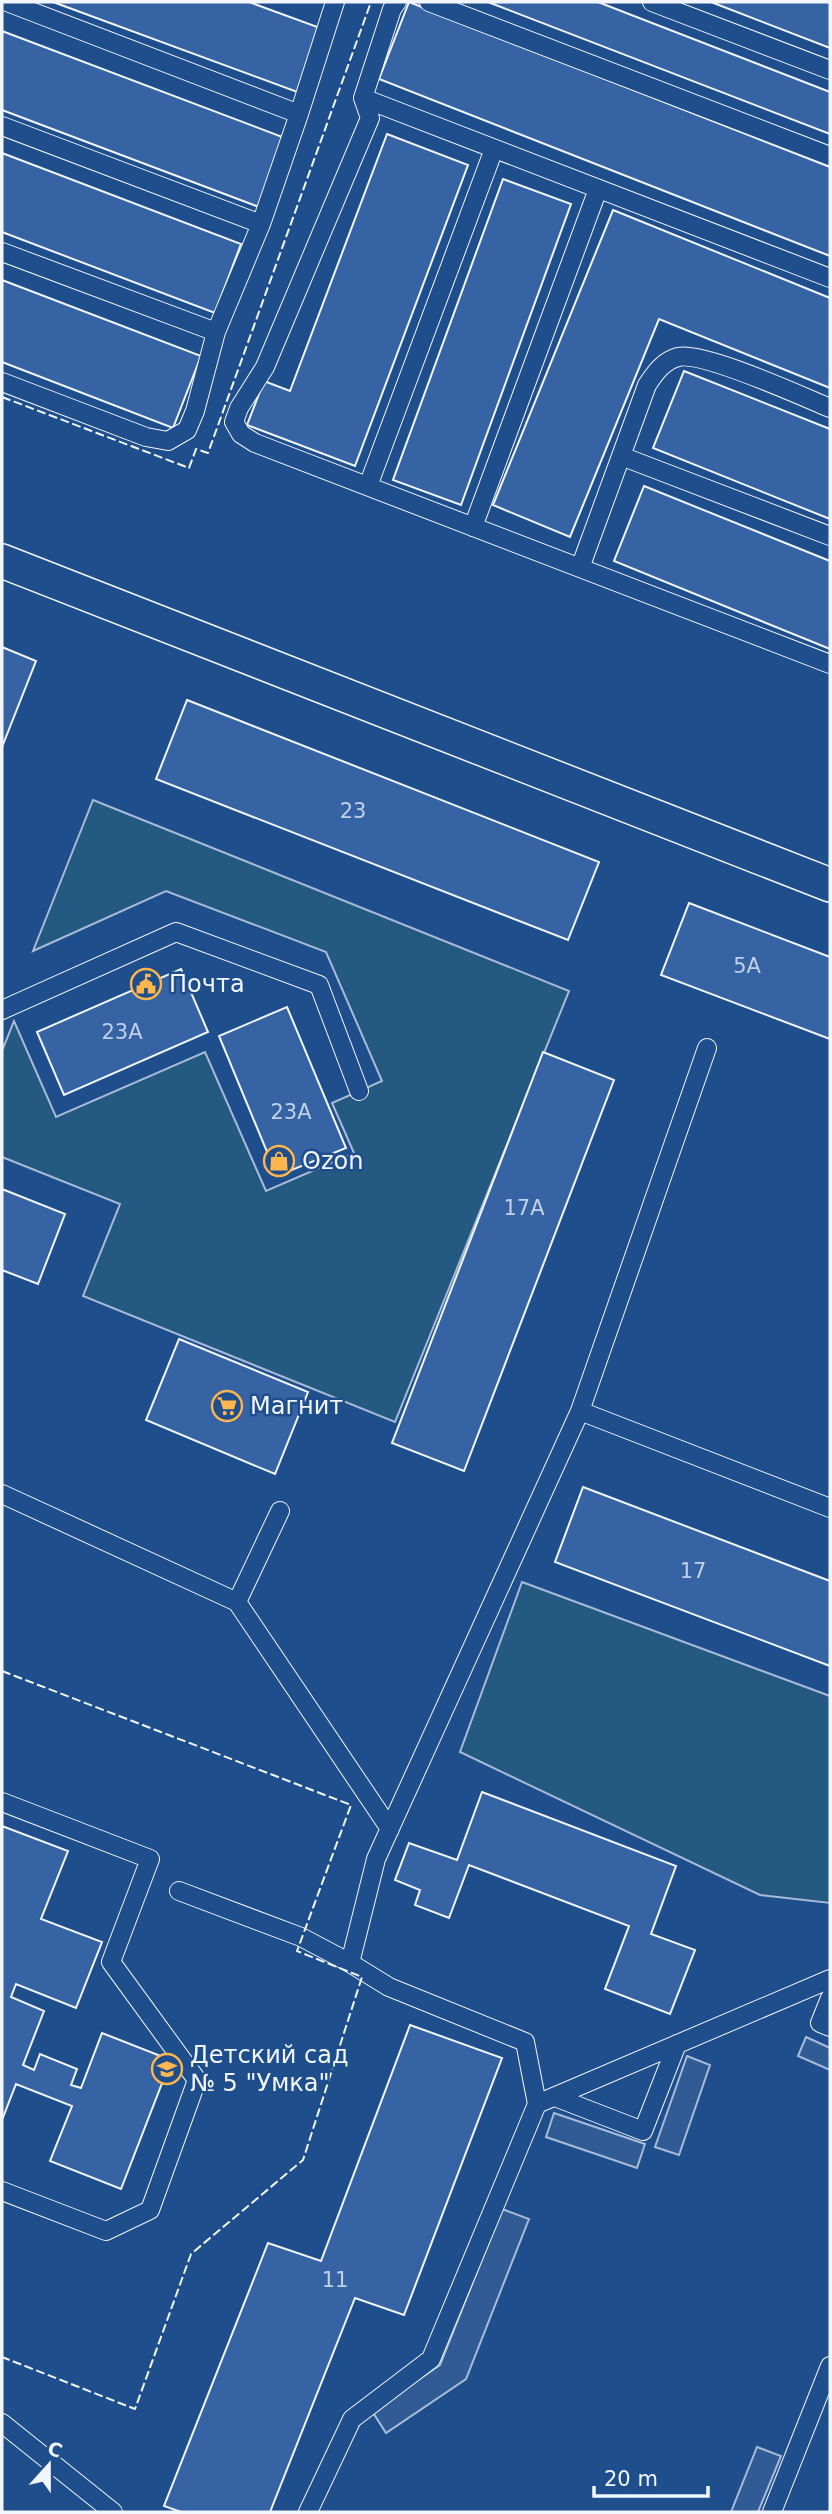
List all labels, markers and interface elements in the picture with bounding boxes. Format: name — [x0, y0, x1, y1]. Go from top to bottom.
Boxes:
house number: 23 — [340, 799, 366, 823]
house number: 5А — [733, 954, 761, 978]
public building icon: Почта — [129, 967, 163, 1001]
place label: Почта — [169, 970, 245, 998]
house number: 23А — [101, 1020, 143, 1044]
house number: 23А — [270, 1100, 312, 1124]
shop icon: Ozon — [262, 1144, 296, 1178]
place label: Ozon — [302, 1147, 363, 1175]
house number: 17А — [503, 1196, 545, 1220]
supermarket icon: Магнит — [210, 1389, 244, 1423]
place label: Магнит — [250, 1392, 343, 1420]
house number: 17 — [680, 1559, 706, 1583]
place label: Детский сад № 5 "Умка" — [190, 2041, 349, 2097]
school or university icon: Детский сад № 5 "Умка" — [150, 2052, 184, 2086]
house number: 11 — [322, 2268, 348, 2292]
north arrow — [14, 2430, 84, 2500]
text: С — [45, 2436, 66, 2462]
scale bar — [594, 2454, 708, 2498]
text: 20 m — [604, 2467, 658, 2491]

